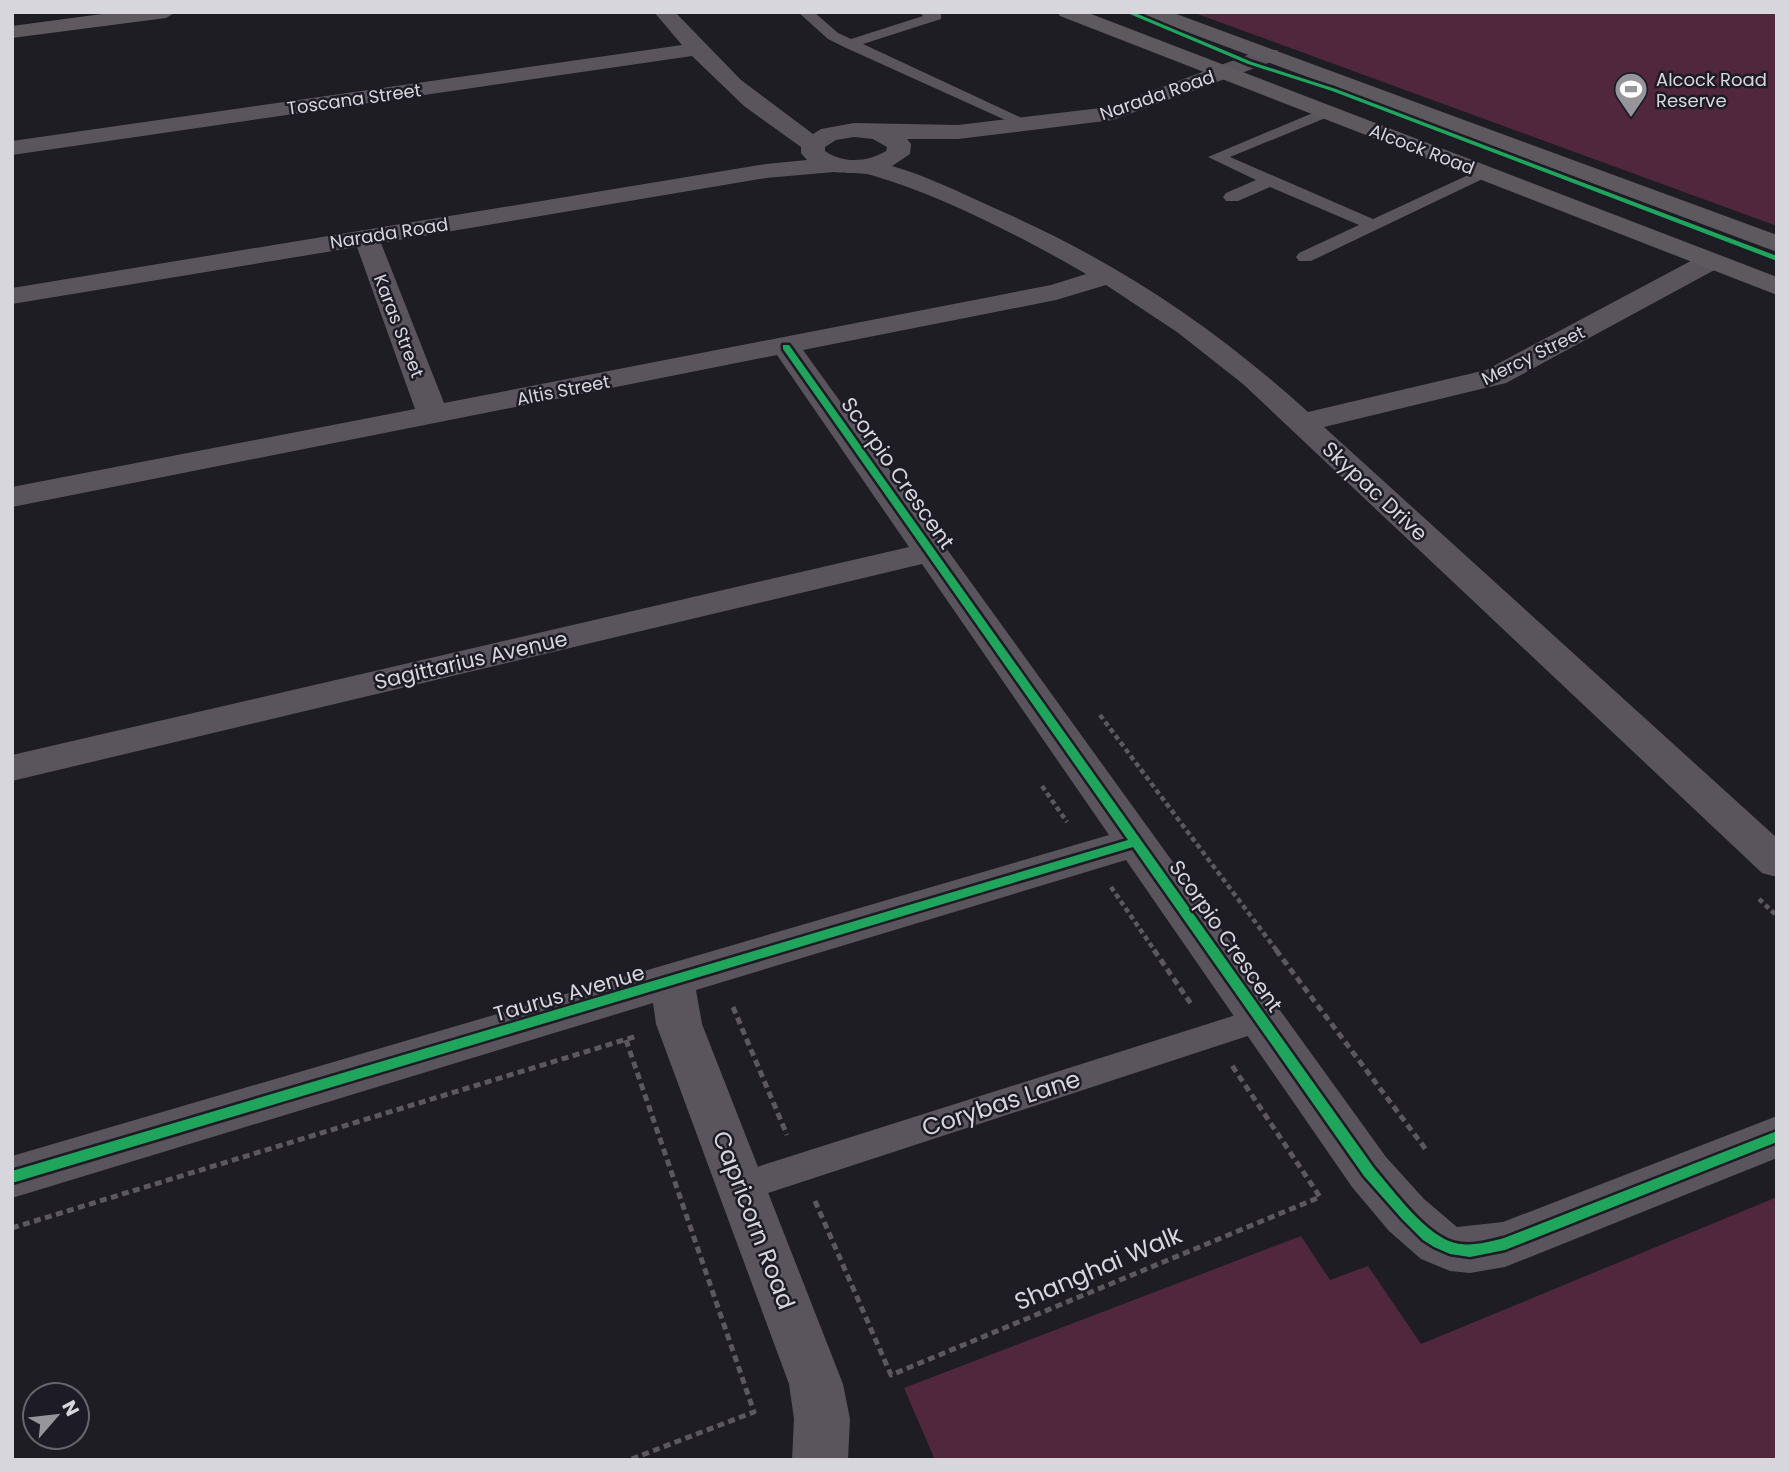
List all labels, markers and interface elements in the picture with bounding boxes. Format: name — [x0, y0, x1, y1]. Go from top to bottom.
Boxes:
street label: Narada Road — [1096, 64, 1218, 126]
place label: Alcock Road Reserve — [1656, 67, 1767, 113]
sports icon: Alcock Road Reserve — [1612, 70, 1650, 119]
street label: Toscana Street — [285, 77, 423, 121]
street label: Alcock Road — [1366, 117, 1478, 181]
street label: Narada Road — [328, 211, 450, 255]
street label: Karas Street — [368, 271, 430, 381]
street label: Mercy Street — [1477, 319, 1589, 391]
street label: Altis Street — [514, 369, 612, 411]
street label: Scorpio Crescent — [835, 391, 961, 555]
street label: Skypac Drive — [1316, 435, 1434, 547]
street label: Sagittarius Avenue — [372, 624, 570, 696]
street label: Scorpio Crescent — [1163, 854, 1289, 1018]
street label: Taurus Avenue — [490, 958, 648, 1028]
street label: Corybas Lane — [918, 1062, 1084, 1144]
street label: Capricorn Road — [705, 1126, 803, 1314]
street label: Shanghai Walk — [1009, 1218, 1187, 1318]
north arrow — [21, 1381, 91, 1451]
text: N — [55, 1396, 86, 1421]

